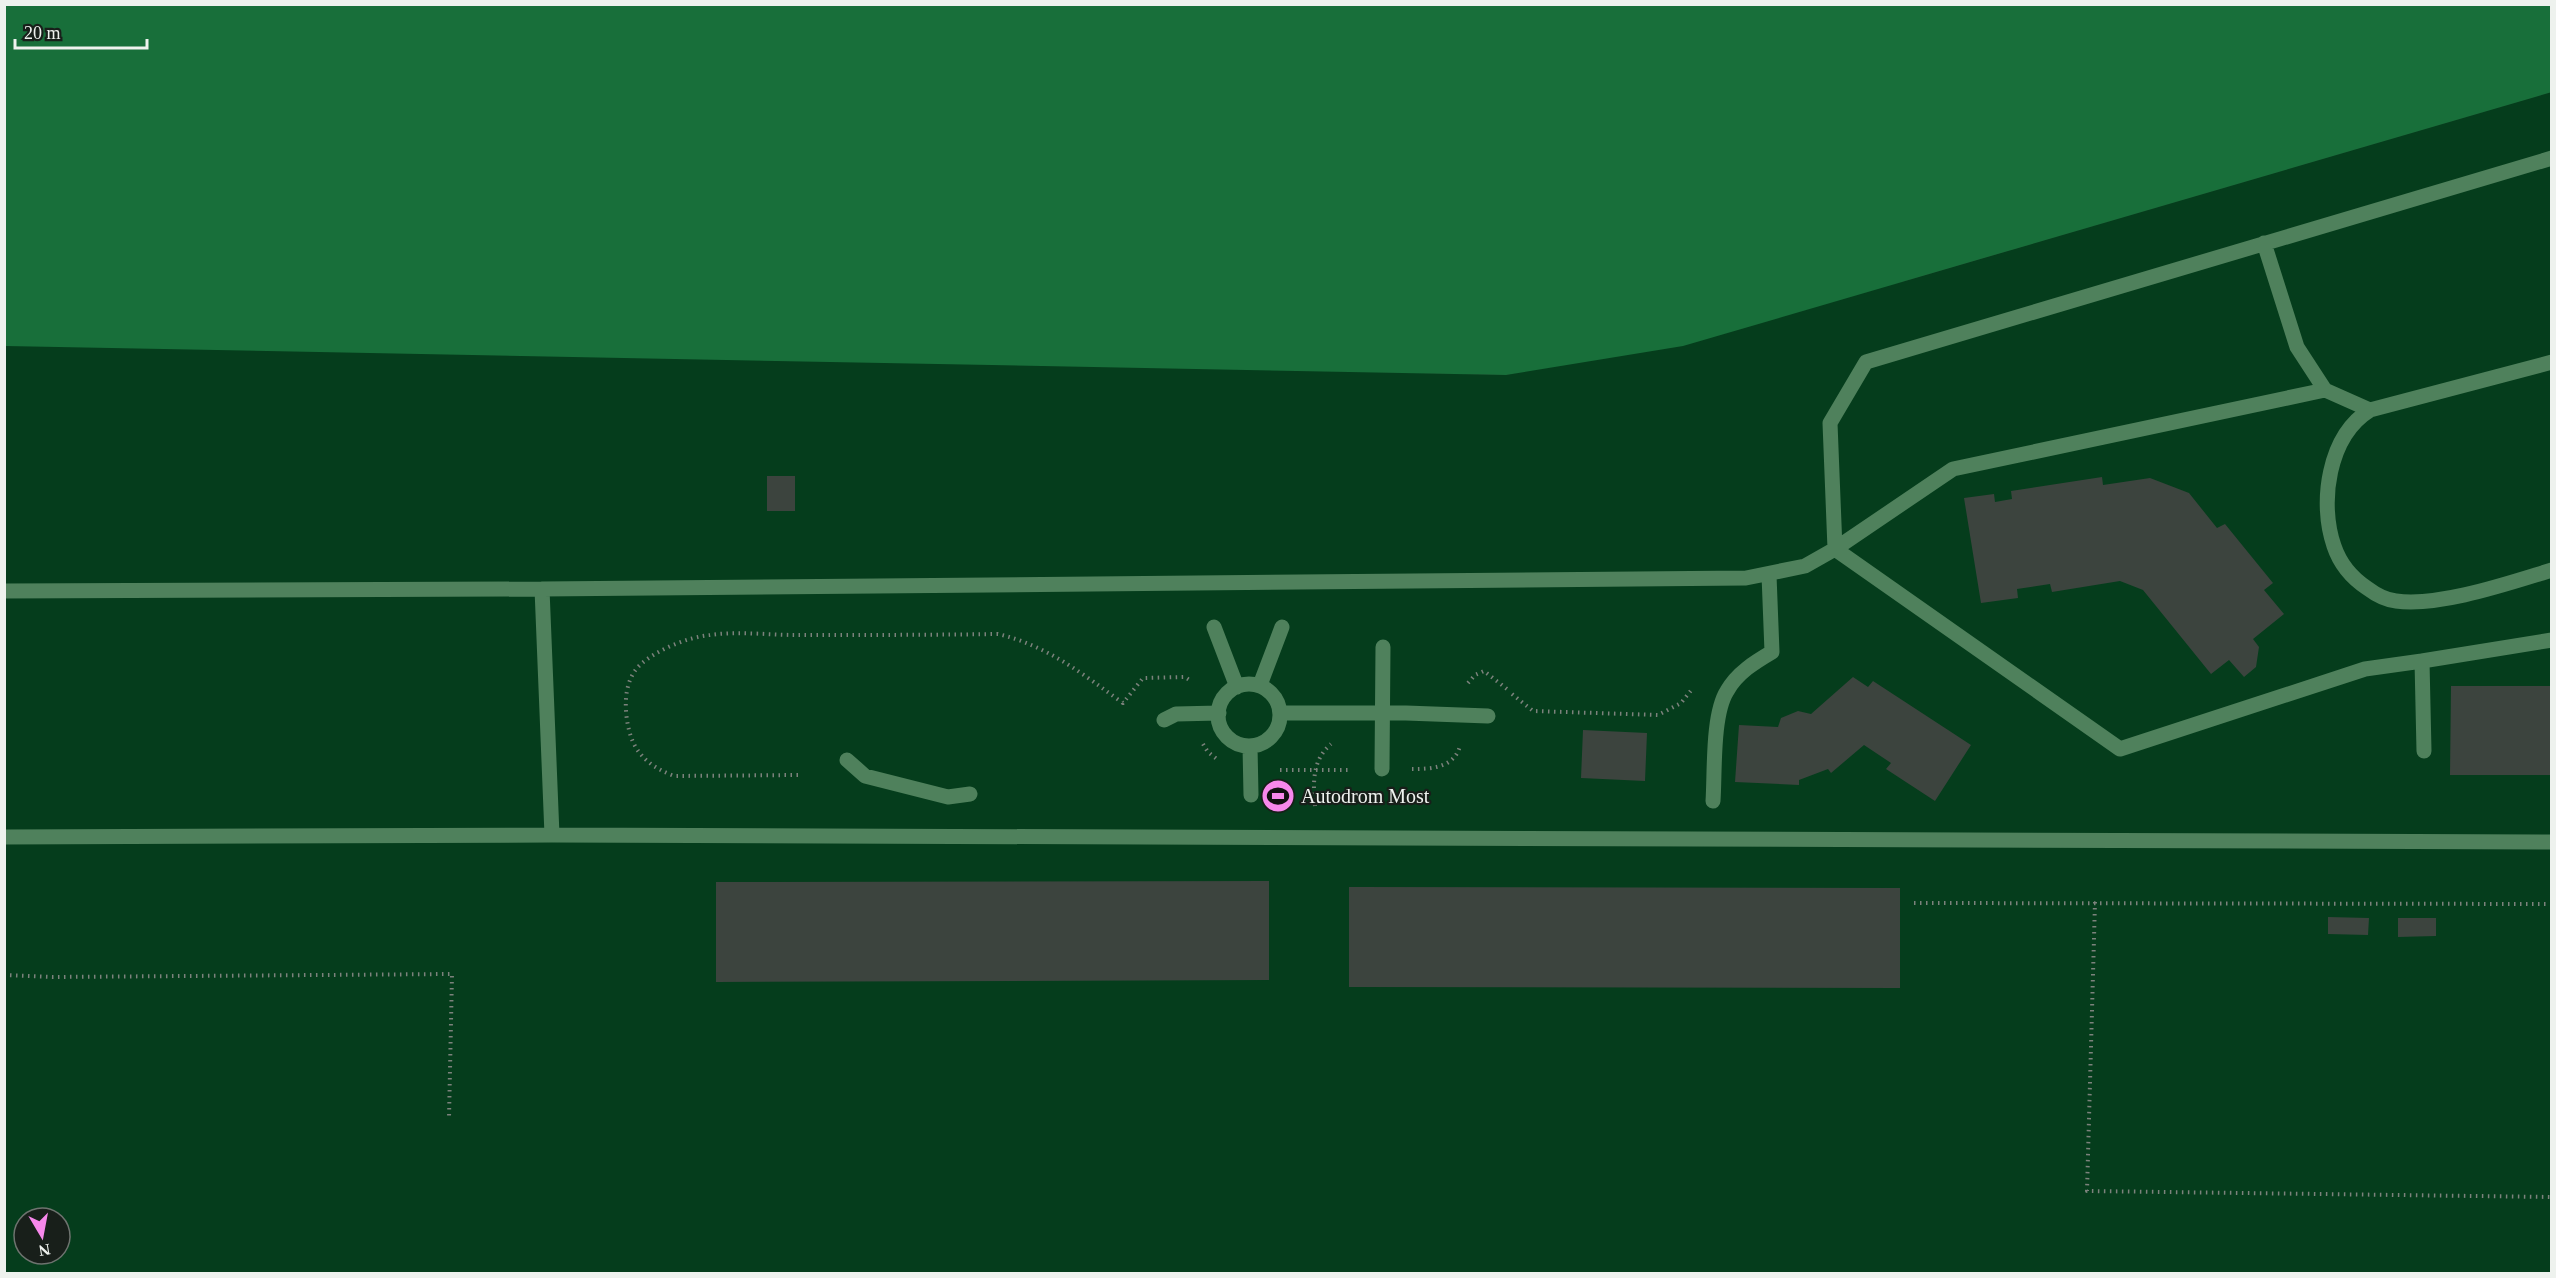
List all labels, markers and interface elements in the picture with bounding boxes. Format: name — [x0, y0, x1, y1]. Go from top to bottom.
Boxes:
scale bar — [15, 12, 147, 50]
text: 20 m — [24, 23, 61, 43]
sports icon: Autodrom Most — [1260, 778, 1296, 814]
place label: Autodrom Most — [1301, 785, 1430, 807]
north arrow — [12, 1206, 72, 1266]
text: N — [37, 1241, 52, 1260]

